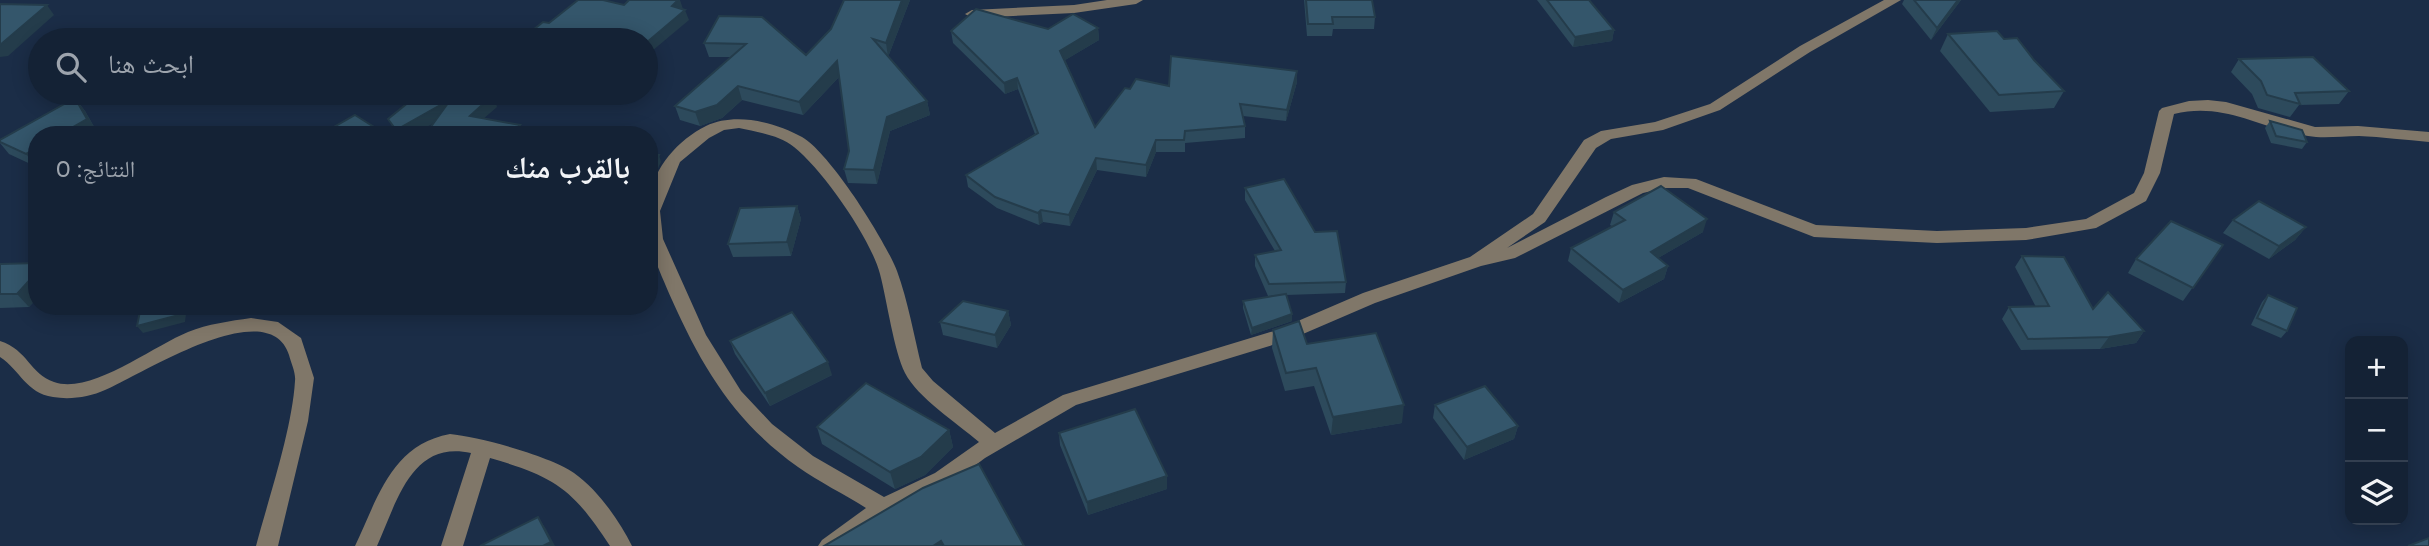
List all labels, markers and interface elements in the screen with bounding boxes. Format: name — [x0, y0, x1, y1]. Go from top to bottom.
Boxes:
search box — [28, 28, 658, 105]
icon: search — [52, 48, 90, 86]
text: ابحث هنا — [108, 49, 194, 80]
text: بالقرب منك — [505, 150, 630, 187]
text: النتائج: 0 — [56, 156, 135, 184]
map controls — [2345, 336, 2408, 525]
button: + — [2345, 336, 2408, 399]
button: − — [2345, 399, 2408, 462]
button: layers — [2345, 462, 2408, 525]

